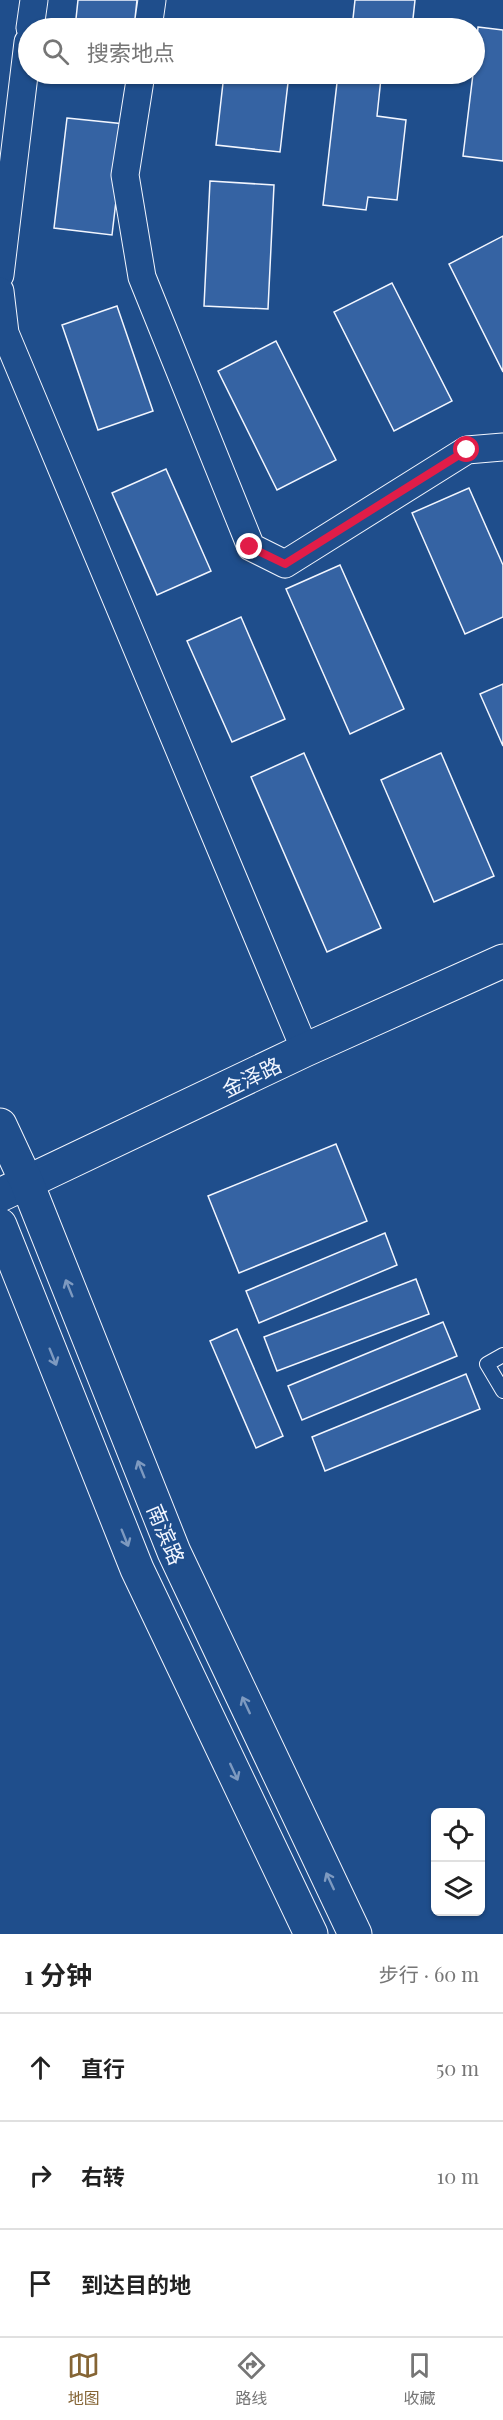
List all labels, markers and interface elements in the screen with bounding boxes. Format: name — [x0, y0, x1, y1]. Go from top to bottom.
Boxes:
search box — [18, 18, 485, 84]
icon: search — [39, 35, 72, 68]
text: 搜索地点 — [87, 37, 175, 67]
route start — [453, 436, 479, 462]
route end — [236, 533, 262, 559]
street label: 金泽路 — [217, 1050, 285, 1102]
one-way arrow — [63, 1280, 74, 1298]
one-way arrow — [48, 1347, 59, 1366]
one-way arrow — [135, 1461, 146, 1479]
street label: 南滨路 — [142, 1500, 192, 1568]
one-way arrow — [120, 1528, 131, 1547]
one-way arrow — [240, 1696, 252, 1714]
one-way arrow — [228, 1763, 240, 1781]
map controls — [431, 1808, 485, 1916]
button: locate — [431, 1808, 485, 1862]
button: layers — [431, 1862, 485, 1916]
one-way arrow — [323, 1873, 335, 1891]
text: 1 分钟 — [24, 1957, 92, 1992]
text: 步行 · 60 m — [379, 1960, 479, 1987]
icon: ahead — [24, 2051, 57, 2084]
text: 直行 — [81, 2053, 125, 2083]
text: 50 m — [436, 2054, 479, 2081]
icon: right — [24, 2159, 57, 2192]
text: 右转 — [81, 2161, 125, 2191]
text: 10 m — [437, 2162, 479, 2189]
icon: arrive — [24, 2267, 57, 2300]
text: 到达目的地 — [81, 2269, 191, 2299]
tab: 地图 — [67, 2349, 100, 2409]
tab: 路线 — [235, 2349, 268, 2409]
tab: 收藏 — [403, 2349, 436, 2409]

